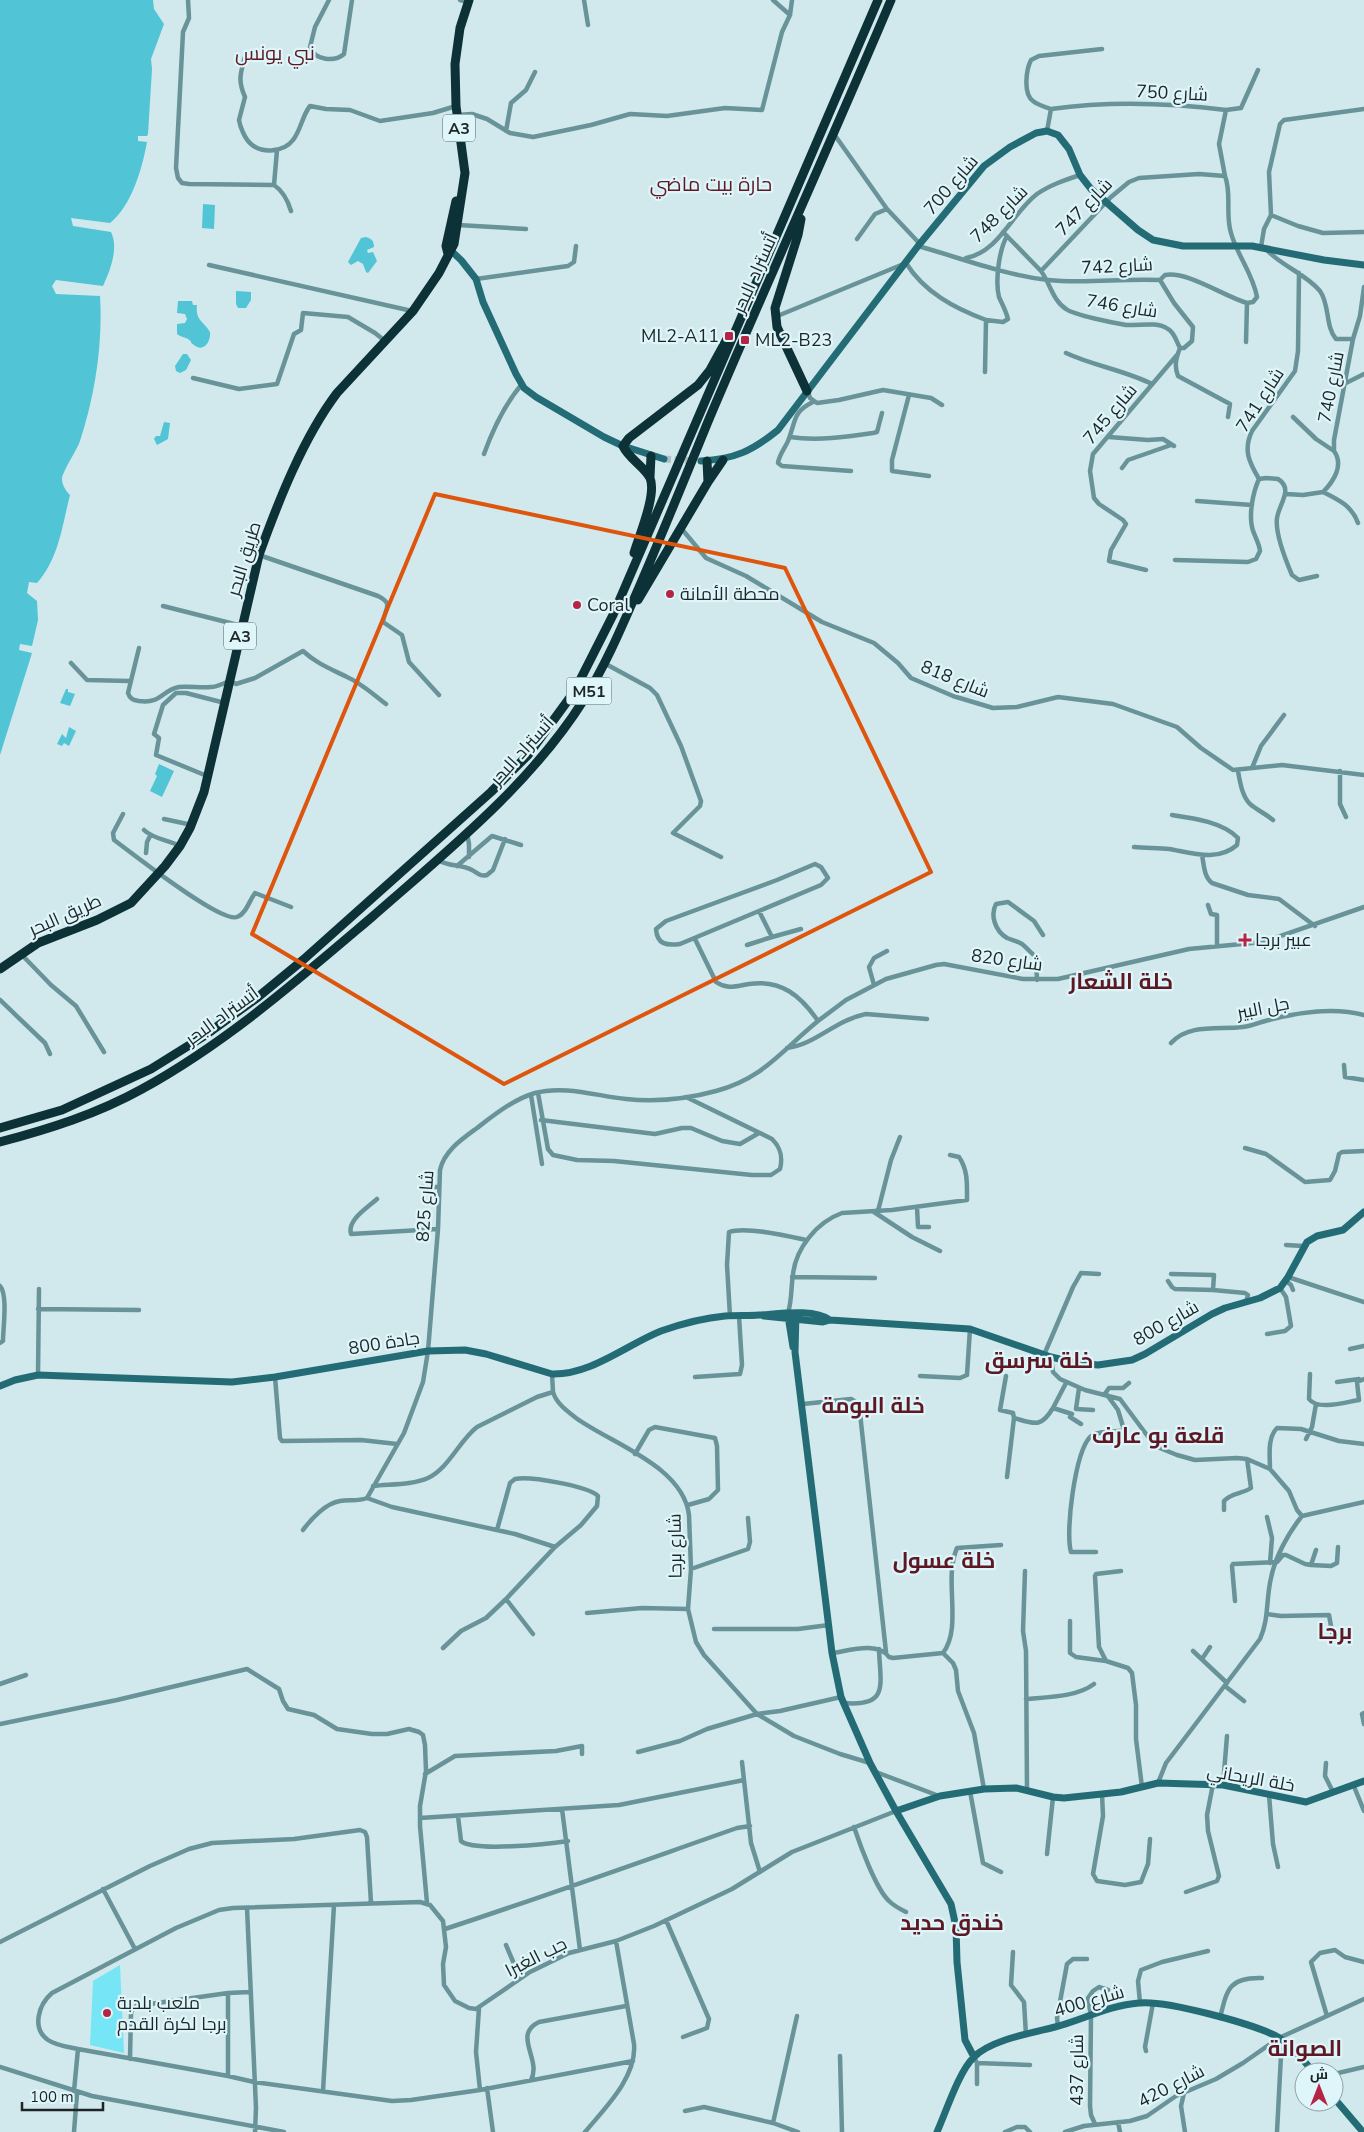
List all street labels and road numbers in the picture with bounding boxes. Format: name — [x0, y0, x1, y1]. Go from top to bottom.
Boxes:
street label: شارع 750 — [1135, 79, 1209, 107]
road number: A3 — [443, 115, 475, 142]
street label: شارع 700 — [918, 150, 984, 220]
street label: شارع 747 — [1050, 173, 1118, 241]
street label: شارع 748 — [965, 180, 1033, 248]
street label: أتستراد البحر — [726, 229, 783, 318]
street label: شارع 742 — [1080, 252, 1154, 280]
street label: شارع 746 — [1085, 289, 1159, 323]
street label: شارع 740 — [1312, 349, 1350, 425]
street label: شارع 741 — [1230, 363, 1290, 437]
street label: شارع 745 — [1078, 379, 1142, 449]
street label: طريق البحر — [221, 519, 267, 600]
road number: A3 — [224, 622, 256, 650]
street label: شارع 818 — [917, 654, 993, 704]
road number: M51 — [566, 678, 612, 704]
street label: أتستراد البحر — [484, 711, 560, 791]
street label: طريق البحر — [24, 888, 105, 942]
street label: شارع 820 — [970, 943, 1044, 977]
street label: أتستراد البحر — [180, 981, 264, 1051]
street label: جل البير — [1234, 991, 1291, 1025]
street label: شارع 825 — [411, 1169, 439, 1243]
street label: شارع 800 — [1129, 1295, 1203, 1351]
street label: جادة 800 — [347, 1326, 421, 1360]
street label: شارع برجا — [662, 1513, 688, 1579]
street label: خلة الريحاني — [1205, 1758, 1297, 1800]
street label: جب الغبرا — [501, 1931, 571, 1983]
street label: شارع 400 — [1051, 1980, 1127, 2022]
street label: شارع 437 — [1065, 2034, 1089, 2106]
street label: شارع 420 — [1134, 2059, 1208, 2113]

